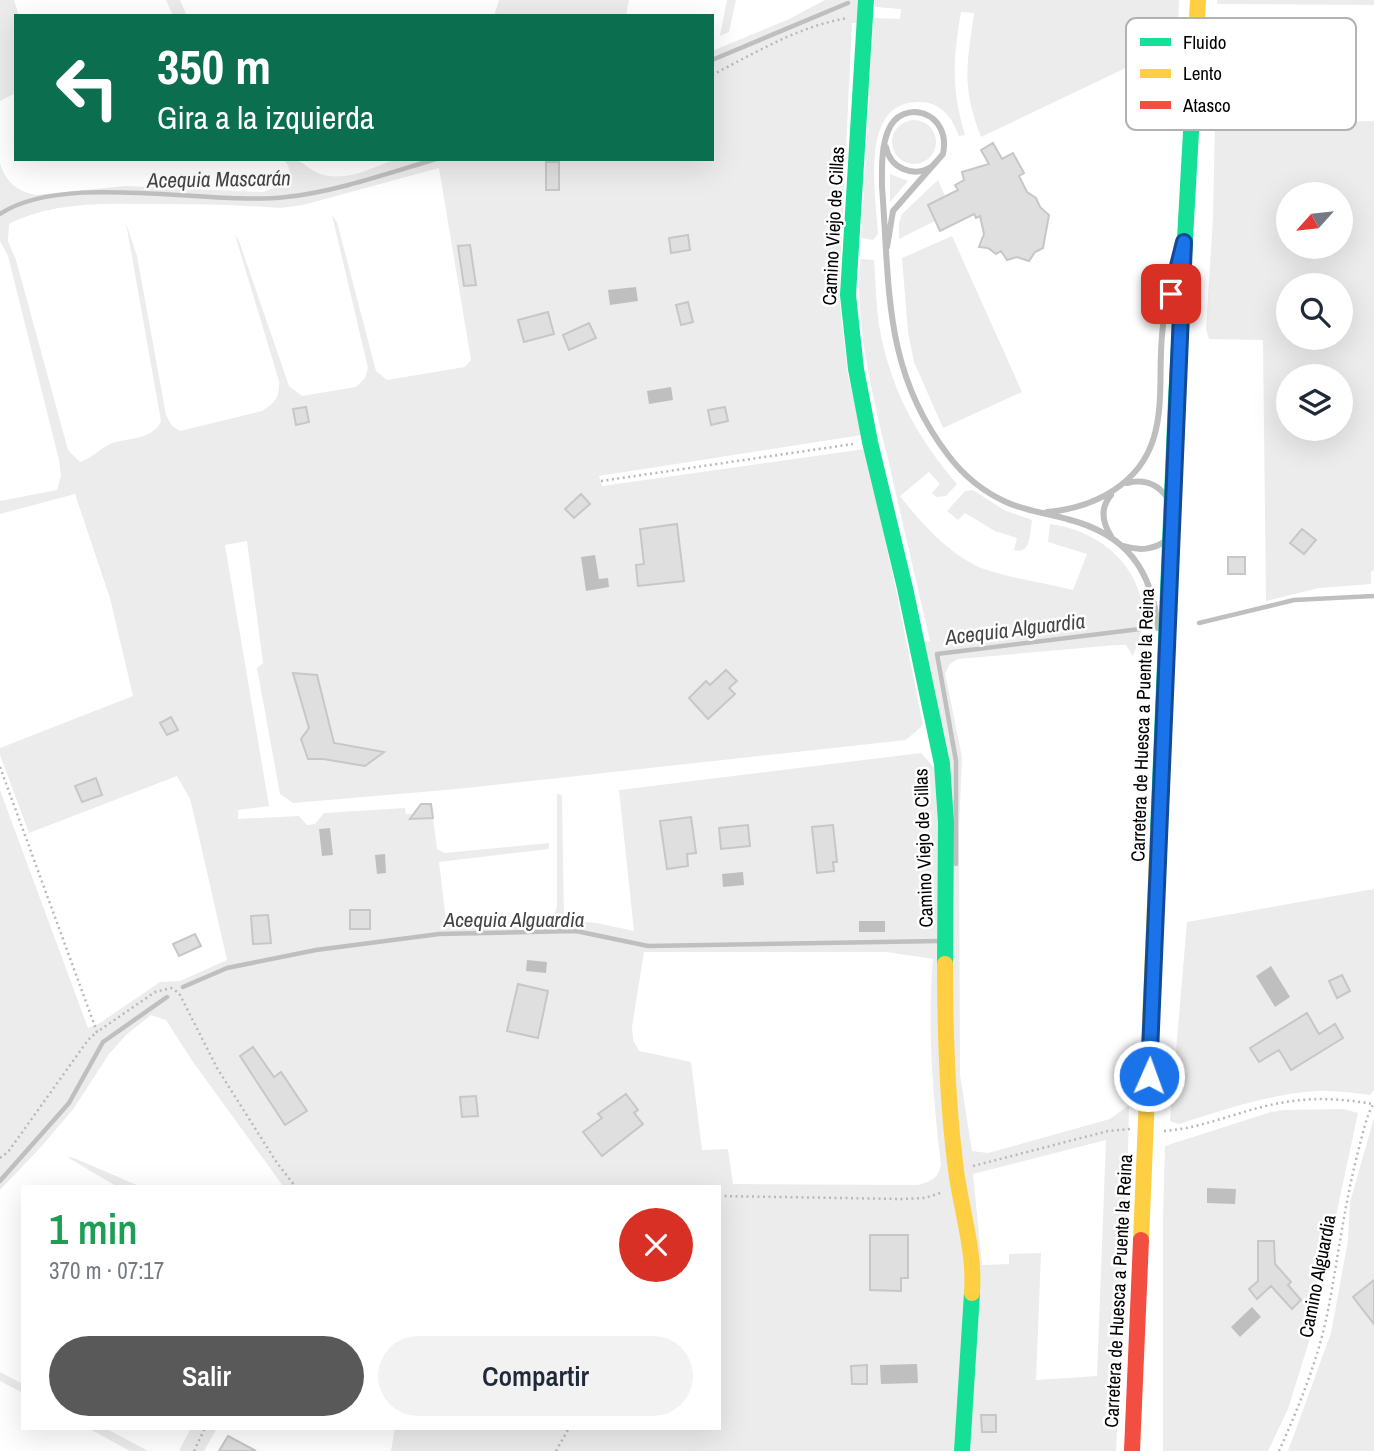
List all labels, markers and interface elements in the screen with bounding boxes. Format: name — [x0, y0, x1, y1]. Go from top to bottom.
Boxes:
legend — [1126, 18, 1356, 130]
text: Fluido — [1183, 29, 1226, 55]
text: 350 m — [157, 33, 271, 99]
icon: left — [42, 42, 133, 133]
text: Lento — [1183, 60, 1222, 86]
text: Atasco — [1182, 92, 1231, 118]
text: Gira a la izquierda — [157, 96, 374, 139]
street label: Camino Viejo de Cillas — [816, 146, 850, 306]
water label: Acequia Mascarán — [146, 163, 291, 195]
north arrow — [1276, 182, 1353, 259]
map controls — [1276, 182, 1353, 441]
pin — [1141, 264, 1201, 324]
button: search — [1276, 273, 1353, 350]
icon: arrive — [1152, 275, 1190, 313]
button: layers — [1276, 364, 1353, 441]
street label: Carretera de Huesca a Puente la Reina — [1124, 587, 1160, 862]
water label: Acequia Alguardia — [942, 606, 1087, 652]
street label: Camino Viejo de Cillas — [907, 768, 939, 928]
water label: Acequia Alguardia — [443, 905, 584, 934]
position arrow — [1112, 1039, 1186, 1113]
street label: Carretera de Huesca a Puente la Reina — [1098, 1153, 1138, 1428]
text: 1 min — [49, 1201, 138, 1257]
button: close — [619, 1208, 693, 1282]
street label: Camino Alguardia — [1292, 1212, 1342, 1340]
text: 370 m · 07:17 — [49, 1255, 164, 1286]
button: Salir — [49, 1336, 364, 1416]
button: Compartir — [378, 1336, 693, 1416]

